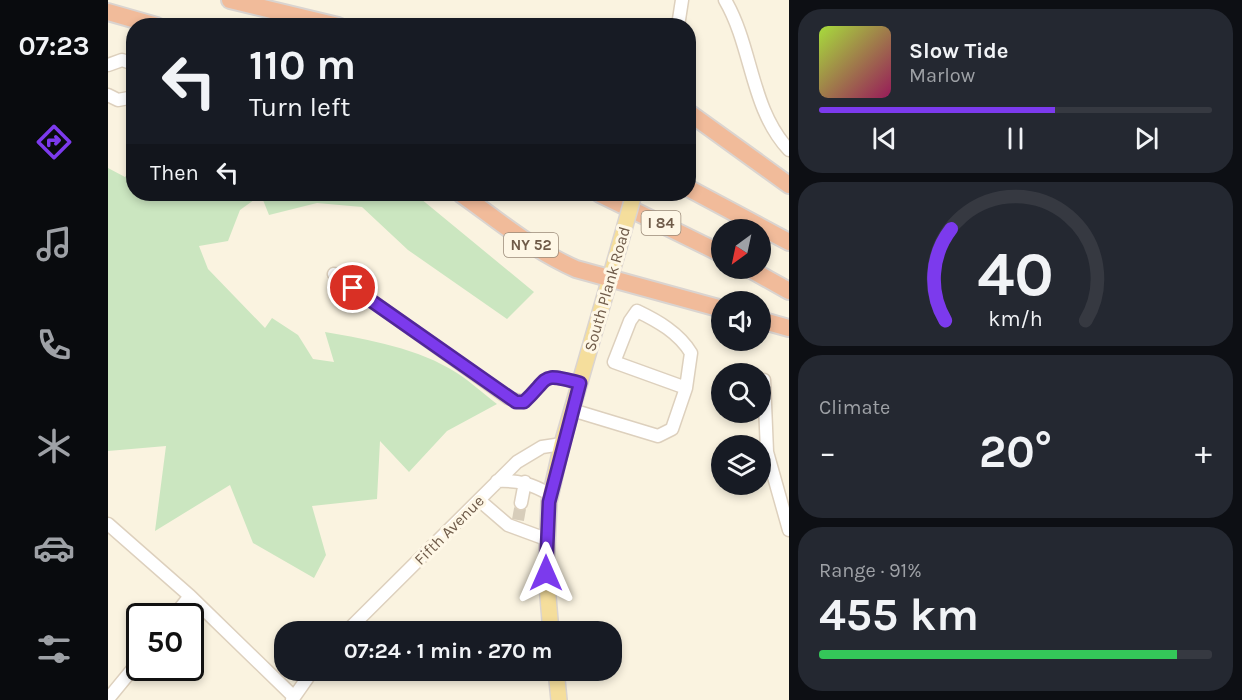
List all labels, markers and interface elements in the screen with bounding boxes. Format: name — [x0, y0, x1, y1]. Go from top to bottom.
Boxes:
text: 07:23 — [19, 30, 89, 62]
text: Slow Tide — [909, 38, 1009, 64]
text: 110 m — [249, 40, 356, 90]
icon: left — [150, 42, 228, 120]
text: Marlow — [909, 64, 975, 87]
text: Turn left — [249, 91, 350, 123]
icon: directions — [33, 121, 75, 163]
icon: previous — [868, 122, 901, 155]
icon: pause — [999, 122, 1032, 155]
icon: next — [1130, 122, 1163, 155]
icon: left — [211, 156, 244, 189]
text: Then — [150, 160, 199, 186]
road number: I 84 — [642, 211, 680, 235]
north arrow — [711, 219, 771, 279]
map controls — [711, 219, 771, 495]
icon: music — [33, 223, 75, 265]
street label: South Plank Road — [580, 224, 634, 354]
road number: NY 52 — [504, 233, 558, 257]
text: 40 — [977, 238, 1054, 311]
pin — [327, 262, 378, 313]
icon: arrive — [336, 271, 369, 304]
button: sound — [711, 291, 771, 351]
text: km/h — [988, 306, 1043, 331]
icon: phone — [33, 324, 75, 366]
button: search — [711, 363, 771, 423]
text: Climate — [819, 396, 890, 419]
icon: climate — [33, 425, 75, 467]
text: 20° — [979, 426, 1052, 478]
text: − — [819, 433, 836, 471]
text: + — [1195, 433, 1212, 471]
button: layers — [711, 435, 771, 495]
street label: Fifth Avenue — [410, 491, 488, 569]
icon: car — [33, 527, 75, 569]
position arrow — [514, 541, 578, 605]
text: Range · 91% — [819, 559, 922, 582]
text: 455 km — [819, 589, 979, 641]
speed limit sign: 50 — [126, 603, 204, 681]
icon: filters — [33, 628, 75, 670]
text: 07:24 · 1 min · 270 m — [344, 638, 552, 664]

